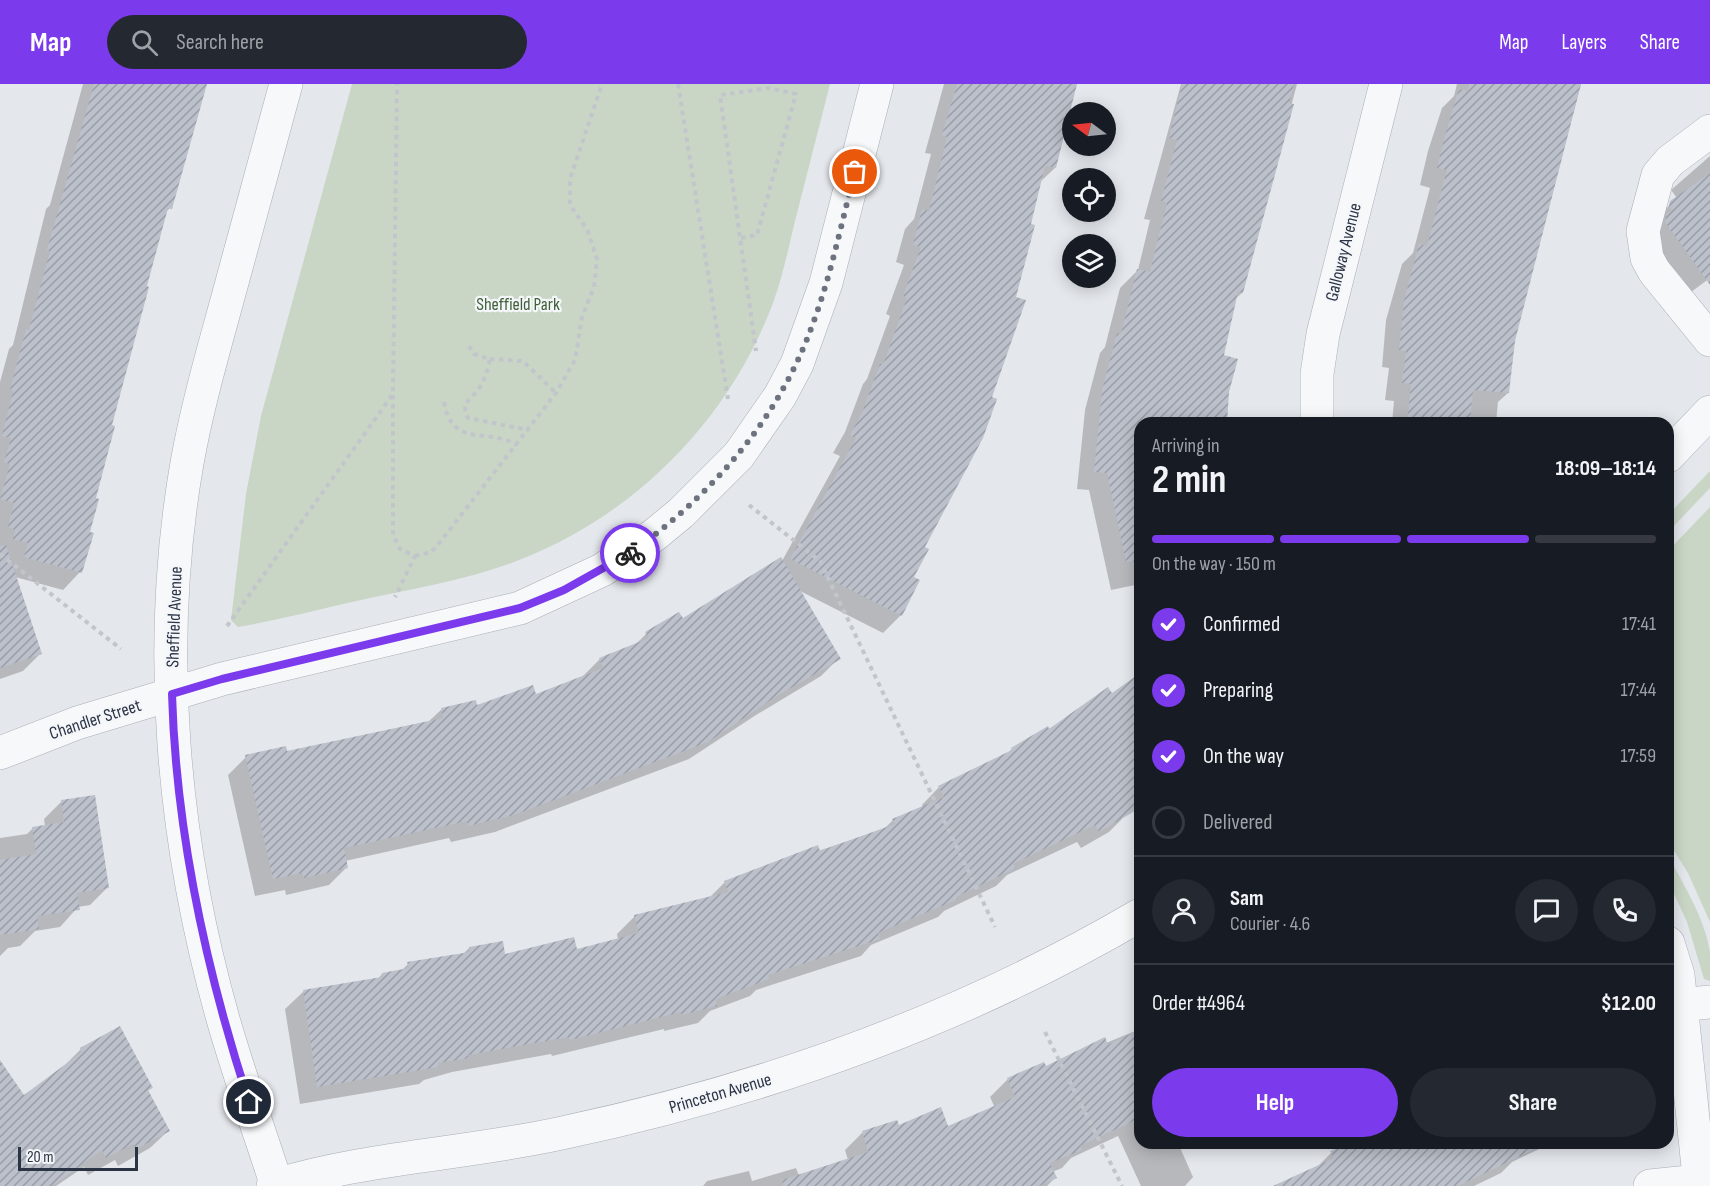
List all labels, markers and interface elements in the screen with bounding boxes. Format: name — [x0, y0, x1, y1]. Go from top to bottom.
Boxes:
search box — [107, 15, 527, 69]
text: Map — [30, 26, 71, 59]
icon: search — [128, 26, 161, 59]
text: Search here — [176, 29, 264, 56]
text: Map — [1499, 30, 1528, 55]
text: Layers — [1561, 30, 1607, 55]
text: Share — [1640, 30, 1680, 55]
north arrow — [1062, 102, 1116, 156]
map controls — [1062, 102, 1116, 288]
pin — [829, 146, 880, 197]
icon: bag — [838, 155, 871, 188]
button: locate — [1062, 168, 1116, 222]
street label: Galloway Avenue — [1321, 201, 1366, 303]
button: layers — [1062, 234, 1116, 288]
park label: Sheffield Park — [476, 294, 560, 315]
text: Arriving in — [1152, 434, 1220, 458]
text: 18:09–18:14 — [1555, 455, 1656, 482]
text: 2 min — [1152, 457, 1226, 504]
courier — [600, 523, 660, 583]
icon: bike — [614, 537, 647, 570]
text: On the way · 150 m — [1152, 552, 1276, 576]
street label: Sheffield Avenue — [162, 566, 187, 668]
icon: check — [1152, 608, 1185, 641]
text: Confirmed — [1203, 611, 1280, 638]
text: 17:41 — [1622, 612, 1656, 636]
icon: check — [1152, 674, 1185, 707]
text: Preparing — [1203, 677, 1273, 704]
text: 17:44 — [1621, 678, 1656, 702]
street label: Chandler Street — [47, 695, 144, 744]
icon: check — [1152, 740, 1185, 773]
text: On the way — [1203, 743, 1284, 770]
text: 17:59 — [1621, 744, 1656, 768]
text: Delivered — [1203, 809, 1272, 836]
button: person — [1152, 879, 1215, 942]
button: chat — [1515, 879, 1578, 942]
button: phone — [1593, 879, 1656, 942]
text: Sam — [1230, 885, 1264, 912]
text: Courier · 4.6 — [1230, 912, 1310, 936]
text: Order #4964 — [1152, 990, 1245, 1017]
text: $12.00 — [1601, 990, 1656, 1017]
button: Help — [1152, 1068, 1398, 1137]
button: Share — [1410, 1068, 1656, 1137]
street label: Princeton Avenue — [667, 1069, 774, 1118]
pin — [223, 1076, 274, 1127]
icon: home — [232, 1085, 265, 1118]
scale bar — [18, 1144, 138, 1172]
text: 20 m — [27, 1148, 54, 1167]

